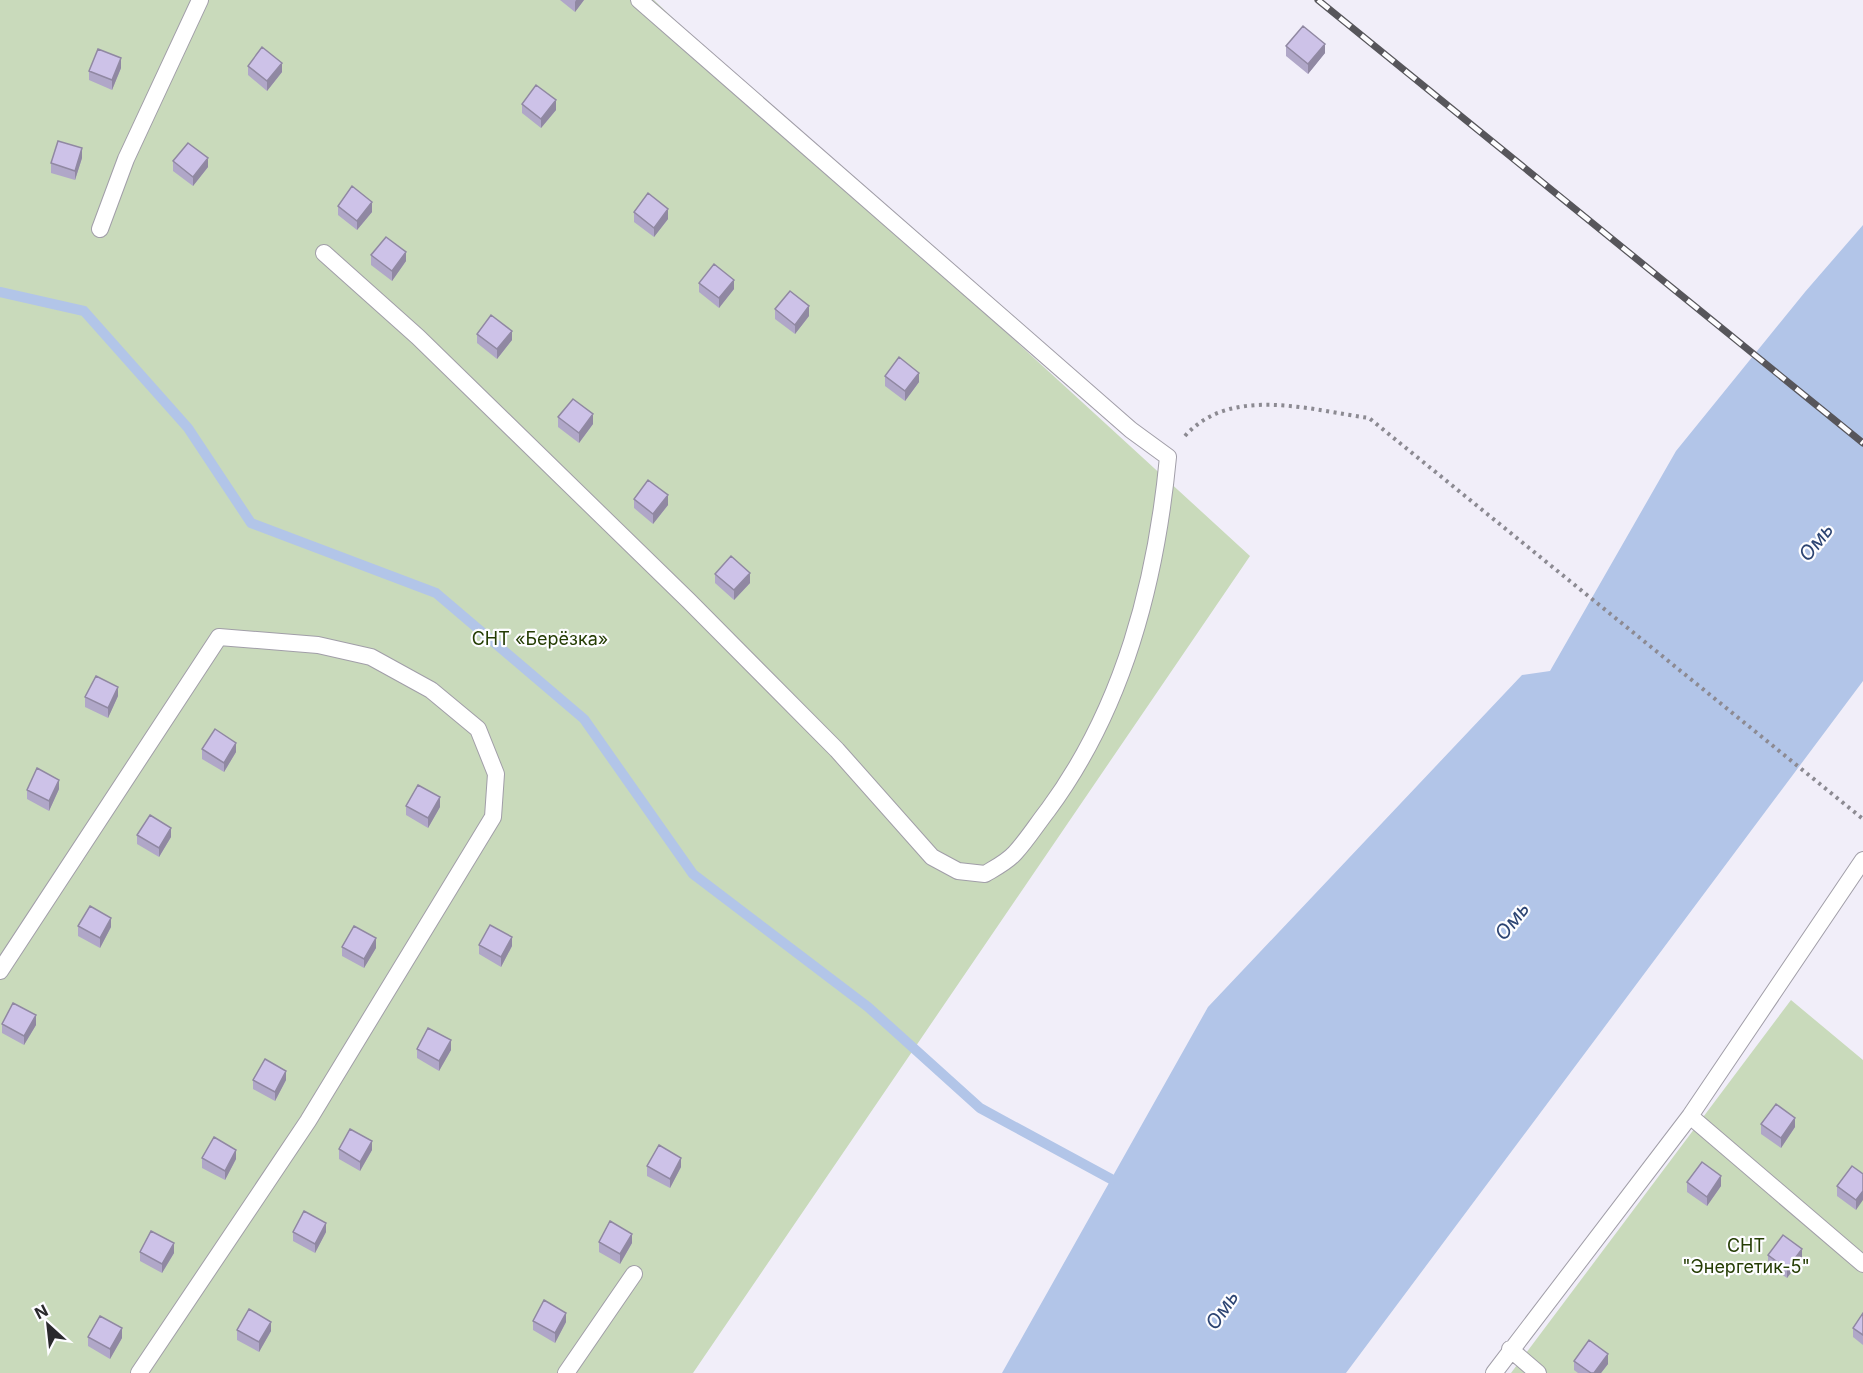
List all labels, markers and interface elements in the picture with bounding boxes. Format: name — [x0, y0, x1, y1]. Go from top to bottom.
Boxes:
water label: Омь — [1793, 518, 1839, 566]
park label: СНТ «Берёзка» — [472, 628, 608, 649]
water label: Омь — [1489, 897, 1535, 945]
park label: СНТ "Энергетик-5" — [1682, 1235, 1810, 1277]
water label: Омь — [1200, 1286, 1244, 1334]
north arrow — [18, 1295, 78, 1355]
text: N — [31, 1300, 51, 1323]

